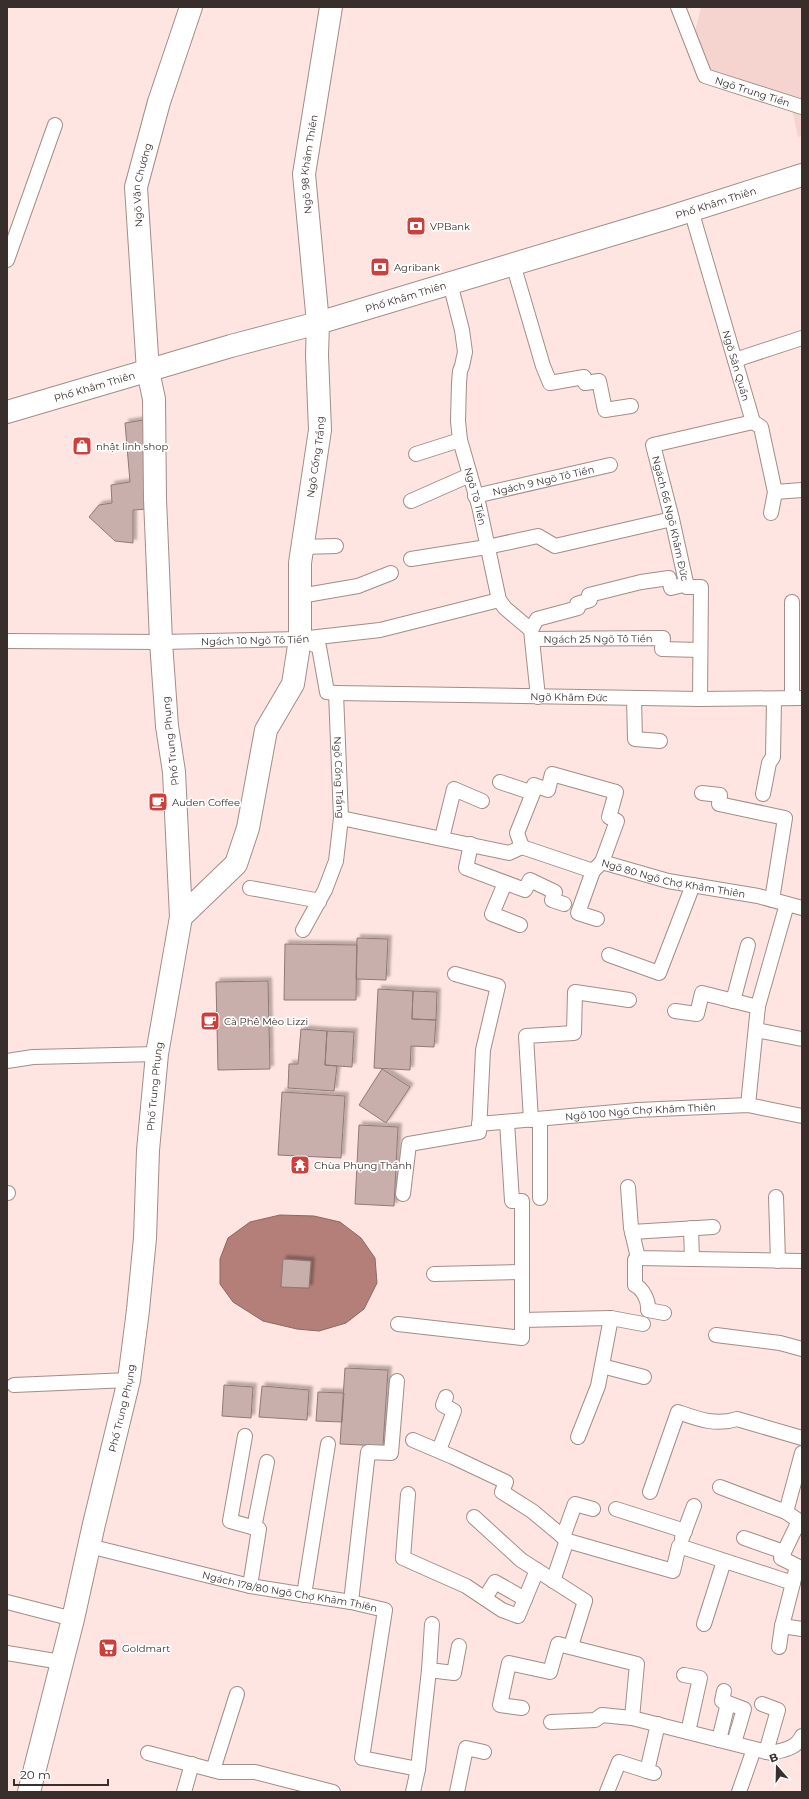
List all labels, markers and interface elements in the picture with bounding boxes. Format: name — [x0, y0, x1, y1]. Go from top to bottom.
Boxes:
street label: Ngõ Trung Tiền — [713, 74, 791, 110]
street label: Ngõ 98 Khâm Thiên — [298, 114, 320, 215]
street label: Ngõ Văn Chương — [130, 141, 155, 228]
street label: Phố Khâm Thiên — [674, 184, 758, 222]
bank icon: VPBank — [405, 215, 427, 237]
place label: VPBank — [430, 220, 470, 233]
bank icon: Agribank — [369, 256, 391, 278]
place label: Agribank — [394, 261, 440, 274]
street label: Phố Khâm Thiên — [364, 279, 448, 315]
street label: Ngõ Sân Quần — [719, 329, 752, 403]
street label: Phố Khâm Thiên — [52, 369, 137, 405]
street label: Ngõ Cống Trắng — [304, 416, 327, 499]
shop icon: nhật linh shop — [71, 435, 93, 457]
place label: nhật linh shop — [96, 440, 169, 453]
street label: Ngách 66 Ngõ Khâm Đức — [649, 455, 692, 583]
street label: Ngách 9 Ngõ Tô Tiền — [491, 463, 595, 499]
street label: Ngõ Tô Tiền — [461, 466, 489, 526]
street label: Ngách 10 Ngõ Tô Tiền — [201, 632, 310, 648]
street label: Ngách 25 Ngõ Tô Tiền — [543, 632, 653, 646]
street label: Ngõ Khâm Đức — [530, 690, 608, 704]
street label: Phố Trung Phụng — [159, 696, 182, 786]
street label: Ngõ Cống Trắng — [331, 736, 347, 819]
cafe icon: Auden Coffee — [147, 791, 169, 813]
place label: Auden Coffee — [172, 796, 240, 809]
street label: Ngõ 80 Ngõ Chợ Khâm Thiên — [600, 856, 746, 901]
cafe icon: Cà Phê Mèo Lizzi — [199, 1010, 221, 1032]
place label: Cà Phê Mèo Lizzi — [224, 1015, 308, 1028]
street label: Phố Trung Phụng — [144, 1041, 166, 1132]
street label: Ngõ 100 Ngõ Chợ Khâm Thiên — [565, 1100, 716, 1123]
temple icon: Chùa Phụng Thánh — [289, 1154, 311, 1176]
place label: Chùa Phụng Thánh — [314, 1159, 412, 1172]
street label: Phố Trung Phụng — [106, 1363, 138, 1453]
street label: Ngách 178/80 Ngõ Chợ Khâm Thiên — [201, 1568, 379, 1615]
supermarket icon: Goldmart — [97, 1637, 119, 1659]
place label: Goldmart — [122, 1642, 170, 1655]
north arrow — [757, 1747, 797, 1787]
text: B — [767, 1750, 780, 1766]
scale bar — [14, 1761, 108, 1787]
text: 20 m — [20, 1767, 51, 1782]

